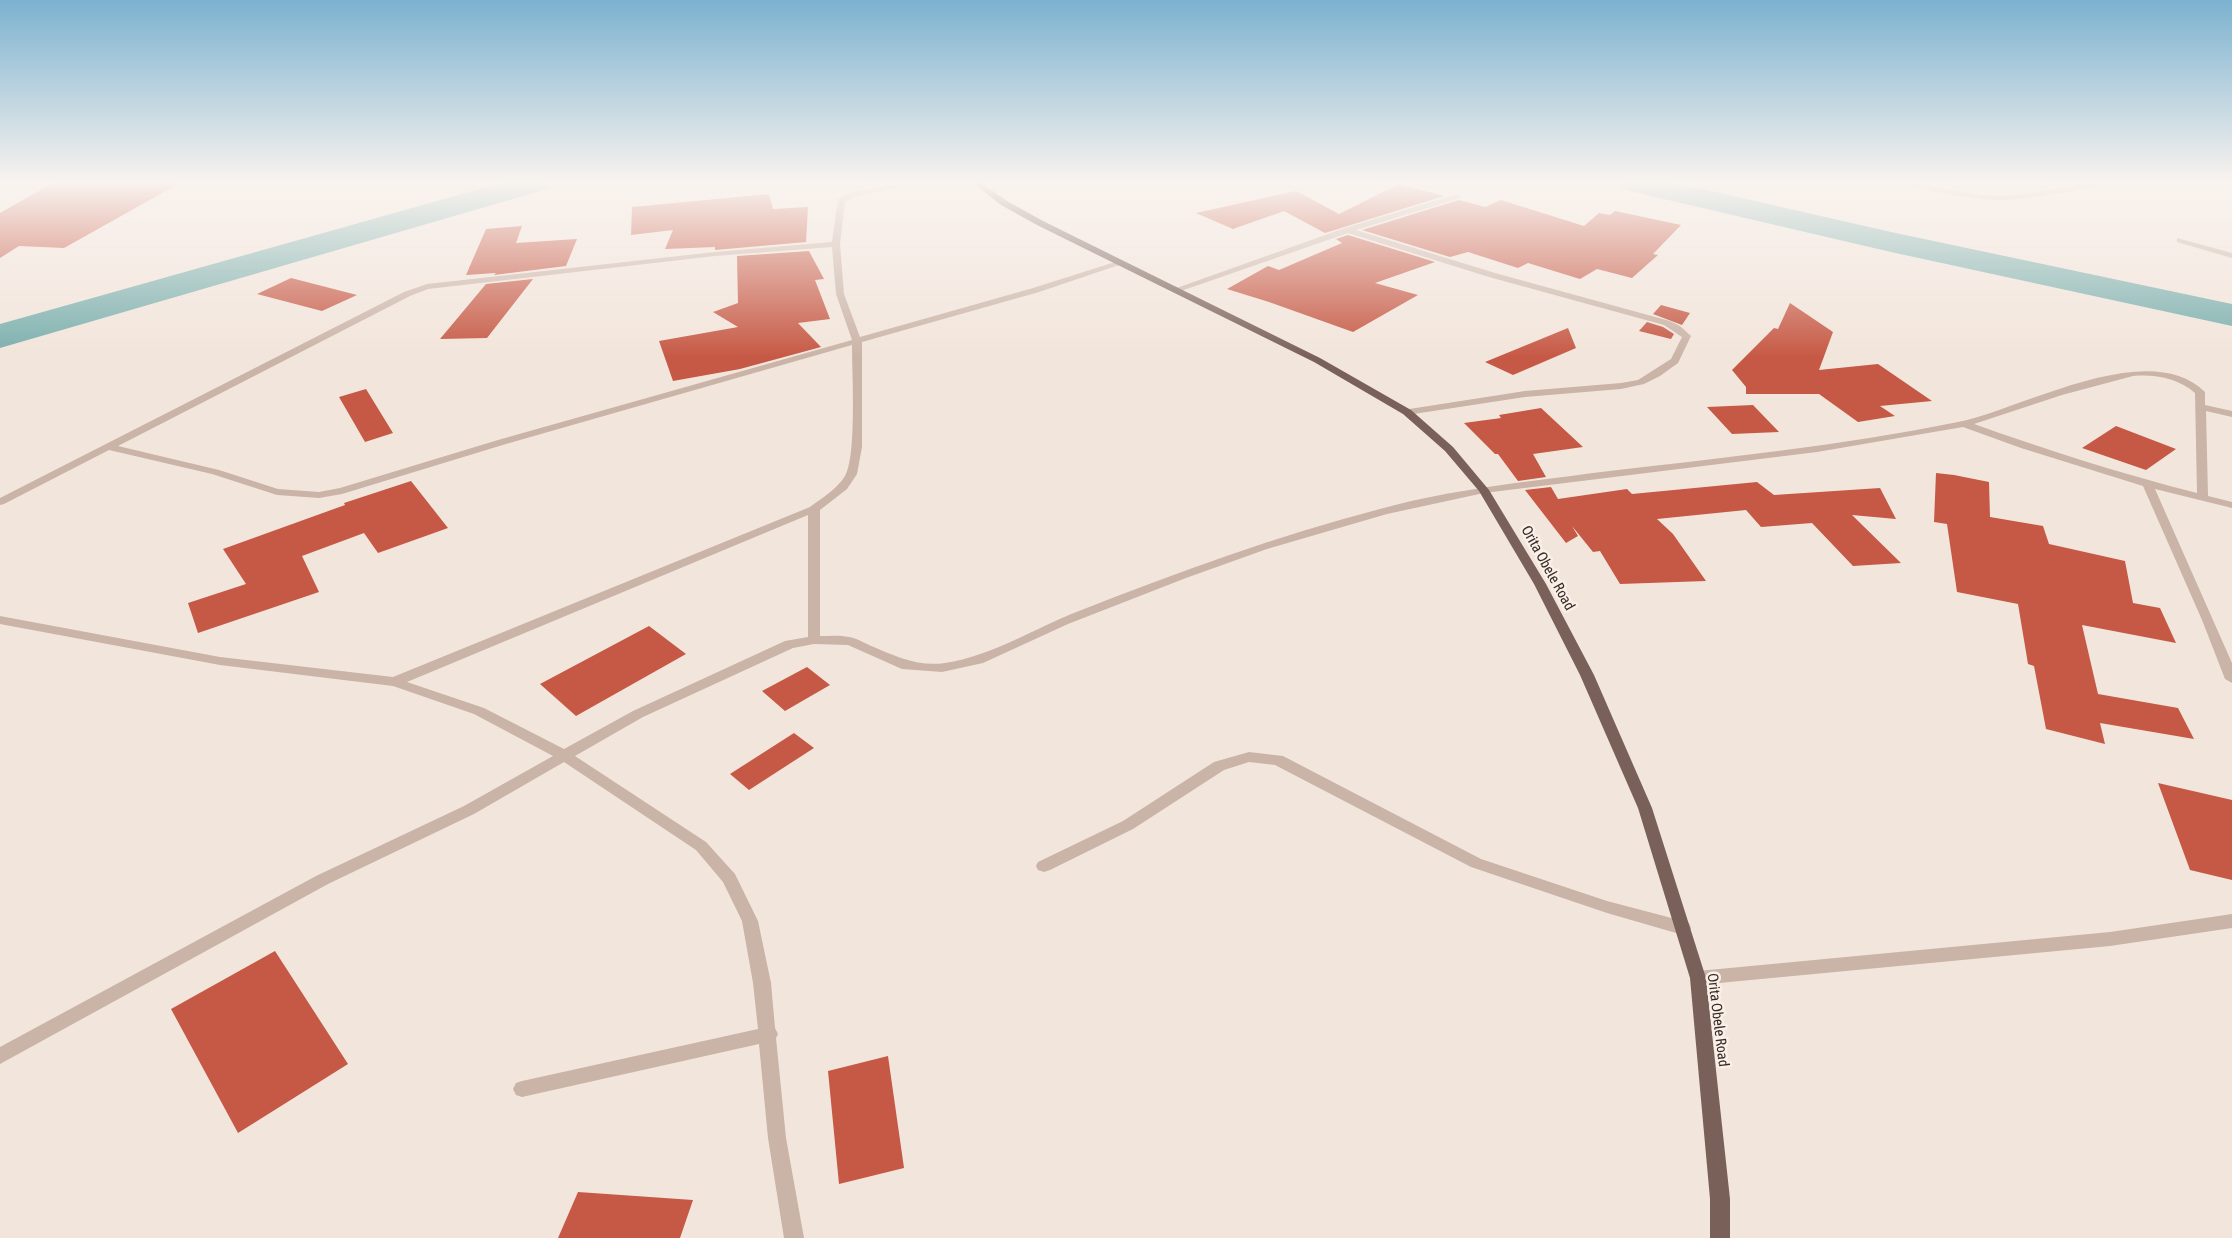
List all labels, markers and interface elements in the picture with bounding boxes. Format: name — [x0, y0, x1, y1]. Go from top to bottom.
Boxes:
street label: Orita Obele Road — [1517, 523, 1579, 613]
street label: Orita Obele Road — [1703, 972, 1733, 1068]

